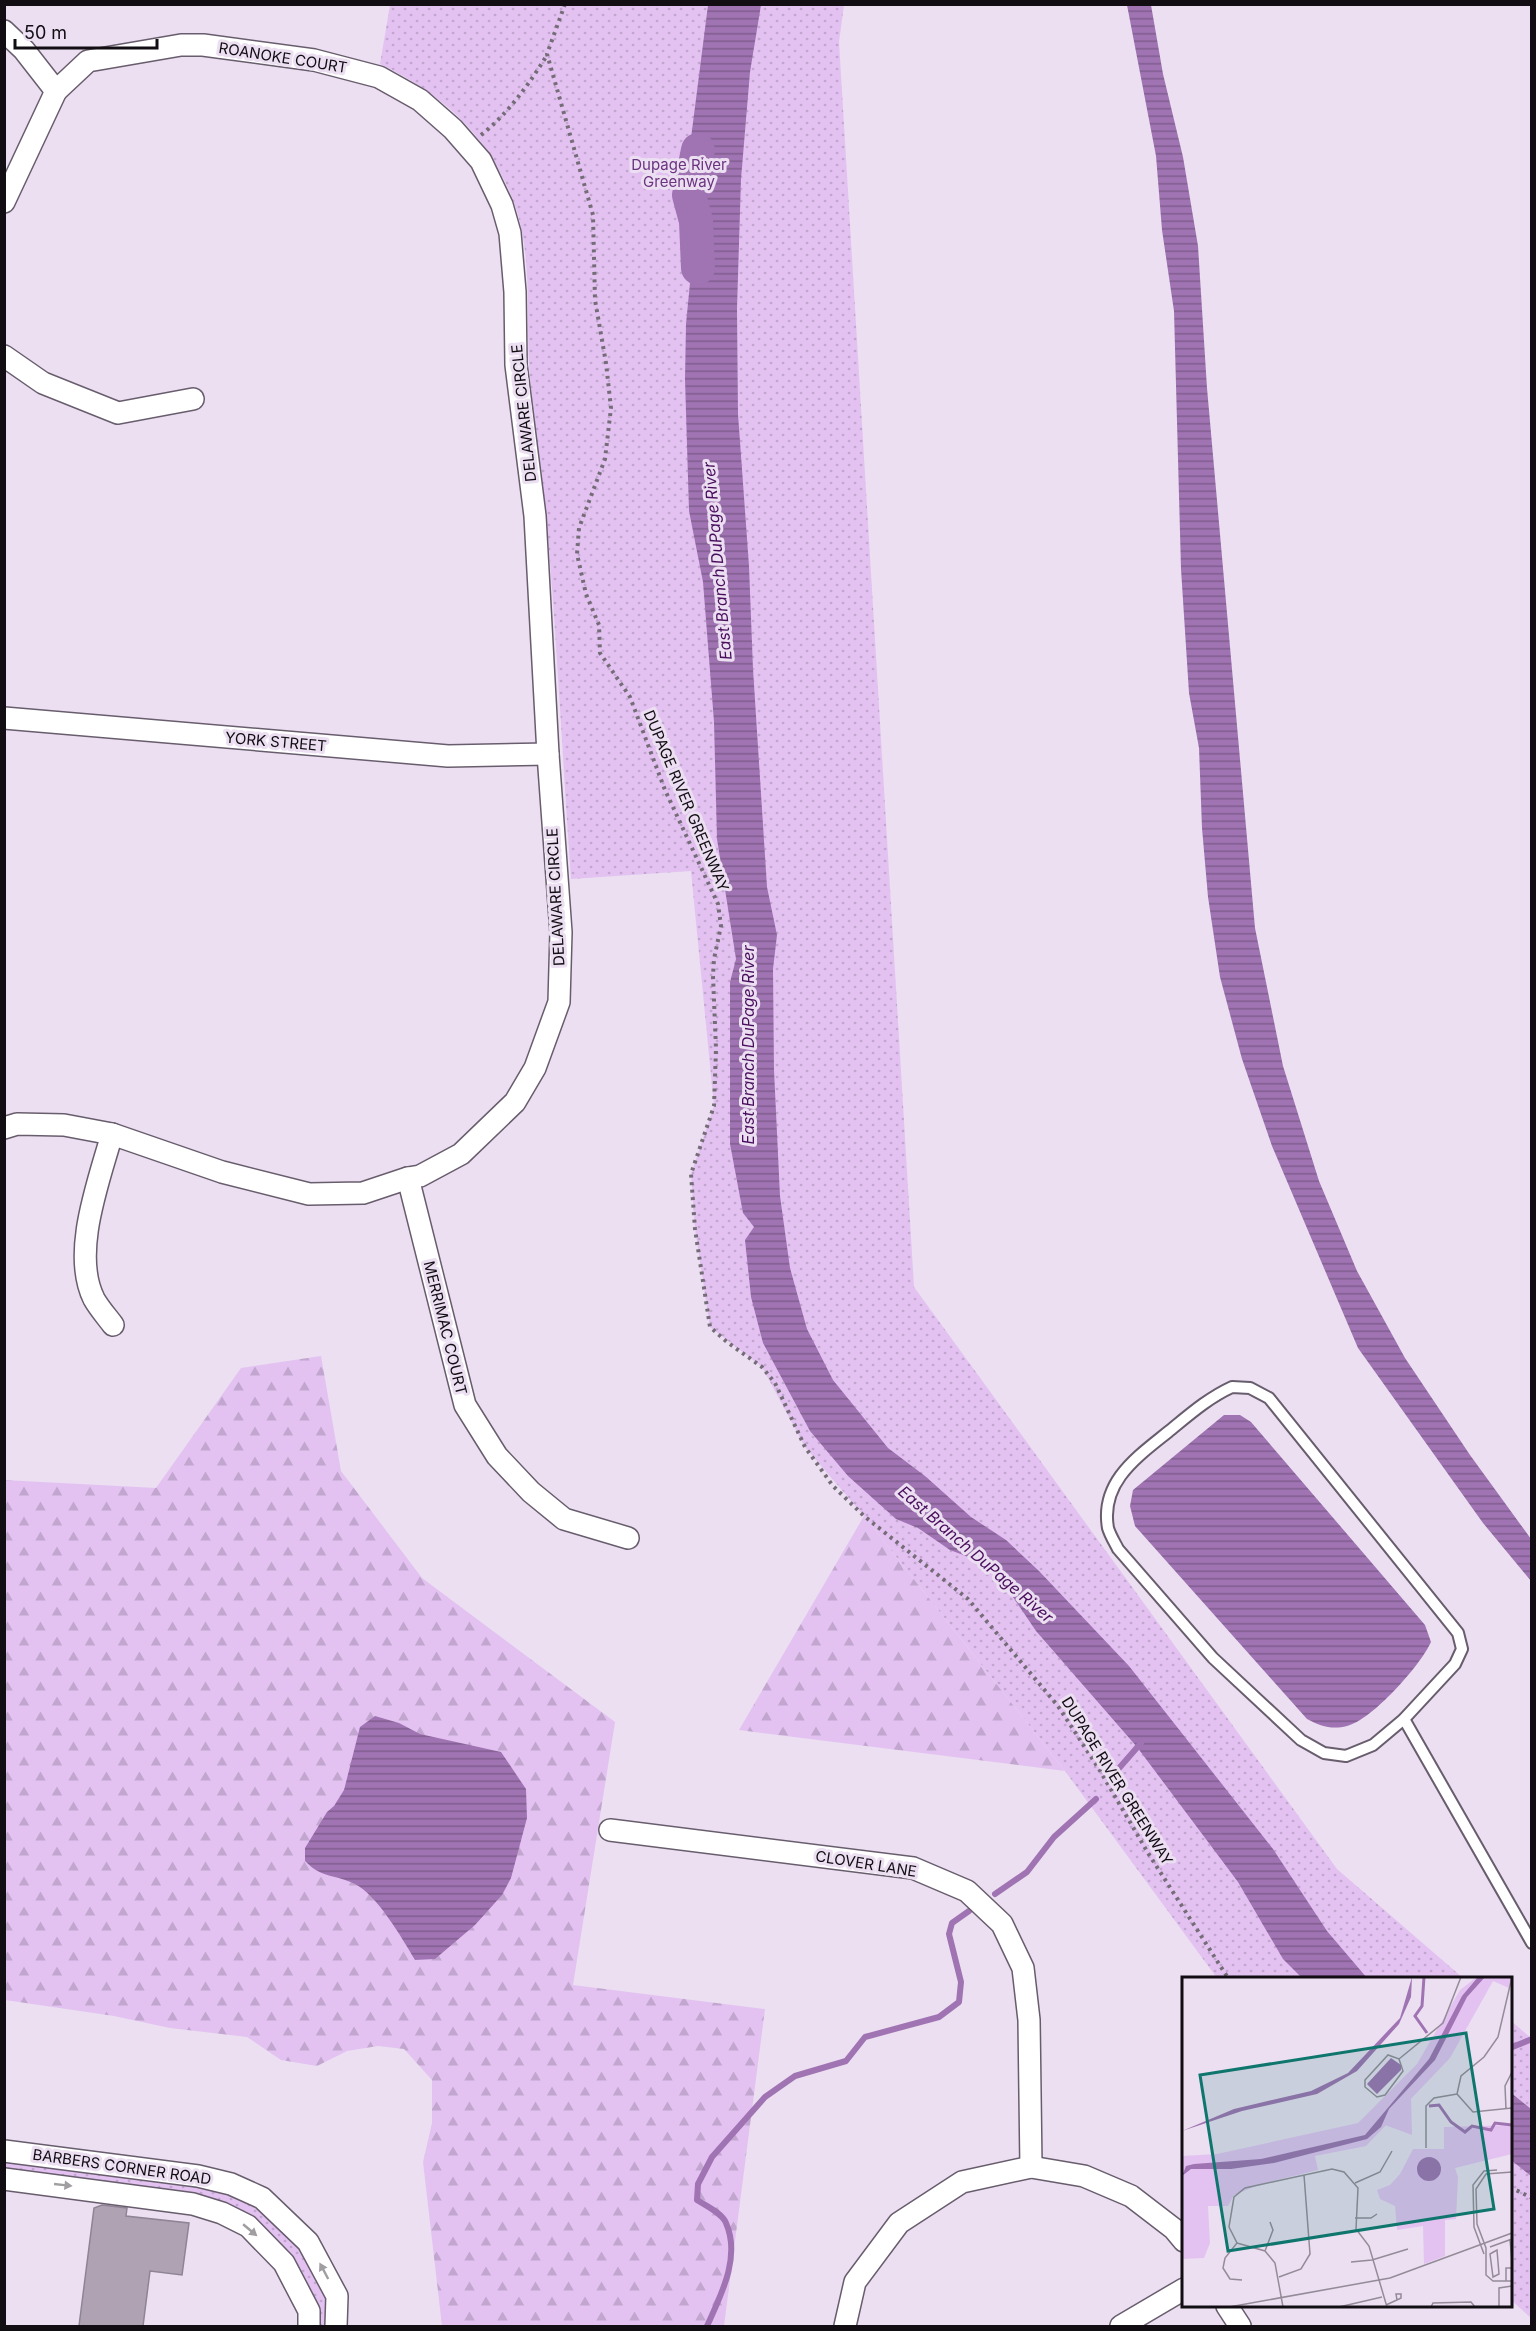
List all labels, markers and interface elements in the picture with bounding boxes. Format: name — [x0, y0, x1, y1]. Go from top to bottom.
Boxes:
scale bar — [15, 12, 158, 50]
text: 50 m — [24, 22, 67, 43]
street label: ROANOKE COURT — [217, 38, 349, 77]
park label: Dupage River Greenway — [631, 155, 727, 191]
street label: DELAWARE CIRCLE — [507, 343, 540, 483]
water label: East Branch DuPage River — [698, 460, 736, 661]
street label: DUPAGE RIVER GREENWAY — [640, 707, 733, 894]
street label: YORK STREET — [225, 728, 328, 755]
street label: DELAWARE CIRCLE — [542, 828, 569, 966]
water label: East Branch DuPage River — [738, 945, 758, 1144]
street label: MERRIMAC COURT — [420, 1259, 471, 1397]
water label: East Branch DuPage River — [894, 1481, 1058, 1627]
street label: DUPAGE RIVER GREENWAY — [1058, 1693, 1177, 1869]
street label: CLOVER LANE — [814, 1846, 918, 1881]
inset map — [1182, 1977, 1512, 2307]
street label: BARBERS CORNER ROAD — [32, 2145, 213, 2188]
one-way arrow — [53, 2180, 72, 2190]
one-way arrow — [242, 2223, 258, 2236]
one-way arrow — [319, 2263, 329, 2280]

